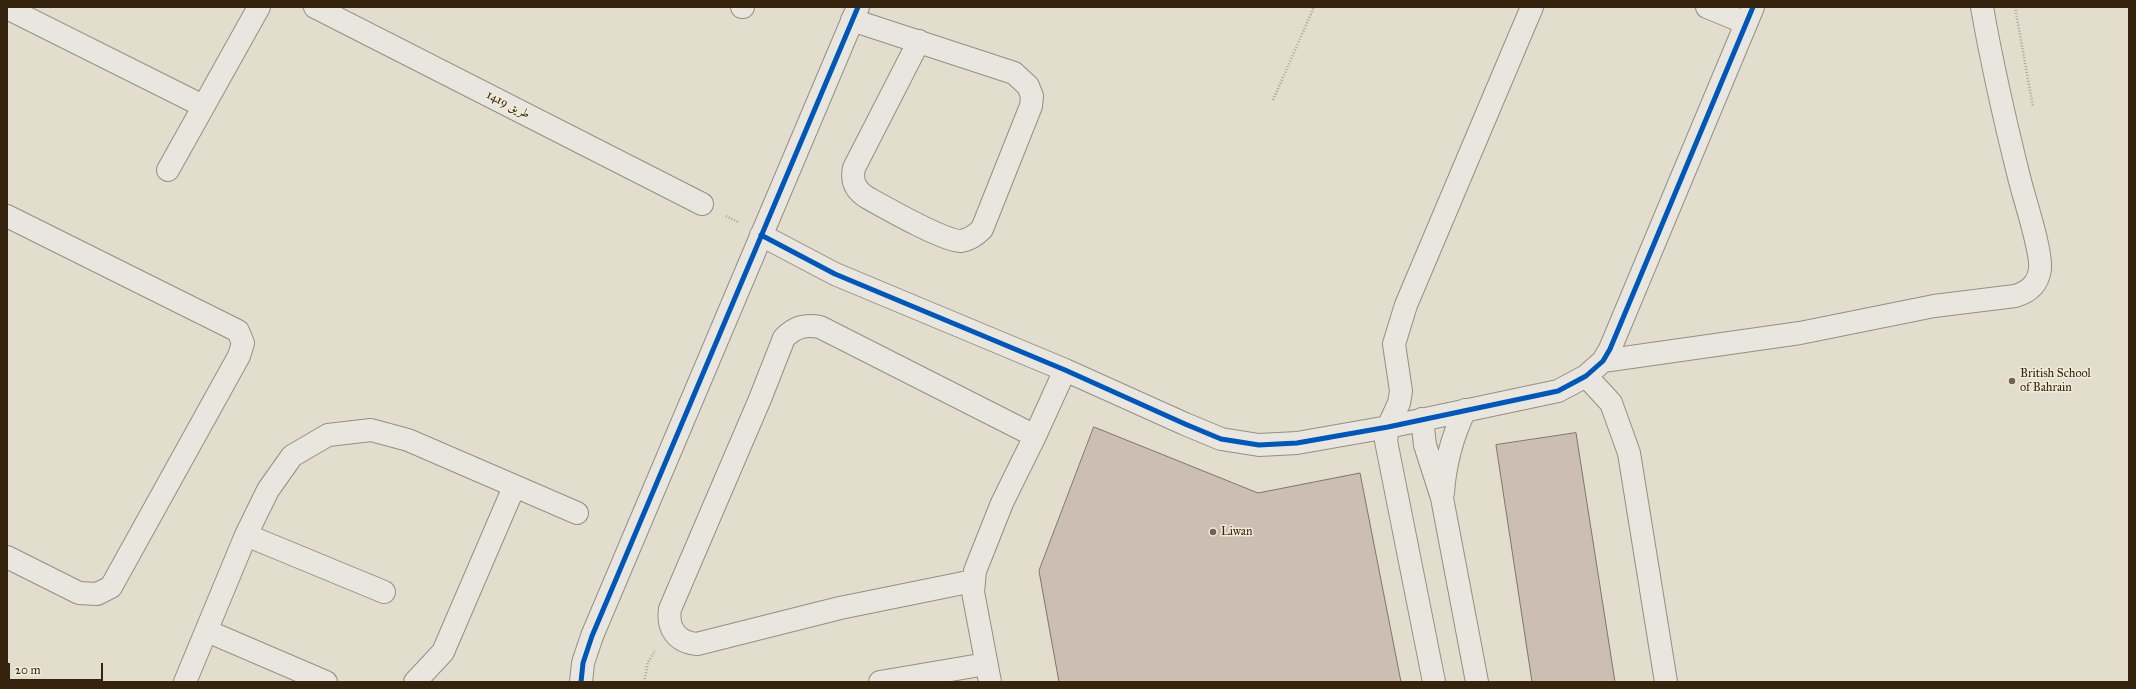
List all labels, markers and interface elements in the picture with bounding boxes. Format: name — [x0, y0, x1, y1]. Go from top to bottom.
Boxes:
street label: طريق 1419 — [484, 88, 532, 122]
place label: British School of Bahrain — [2020, 367, 2091, 395]
marker: British School of Bahrain — [2007, 376, 2017, 386]
place label: Liwan — [1221, 525, 1252, 539]
marker: Liwan — [1208, 527, 1218, 537]
scale bar — [10, 655, 105, 681]
text: 20 m — [15, 663, 41, 677]

